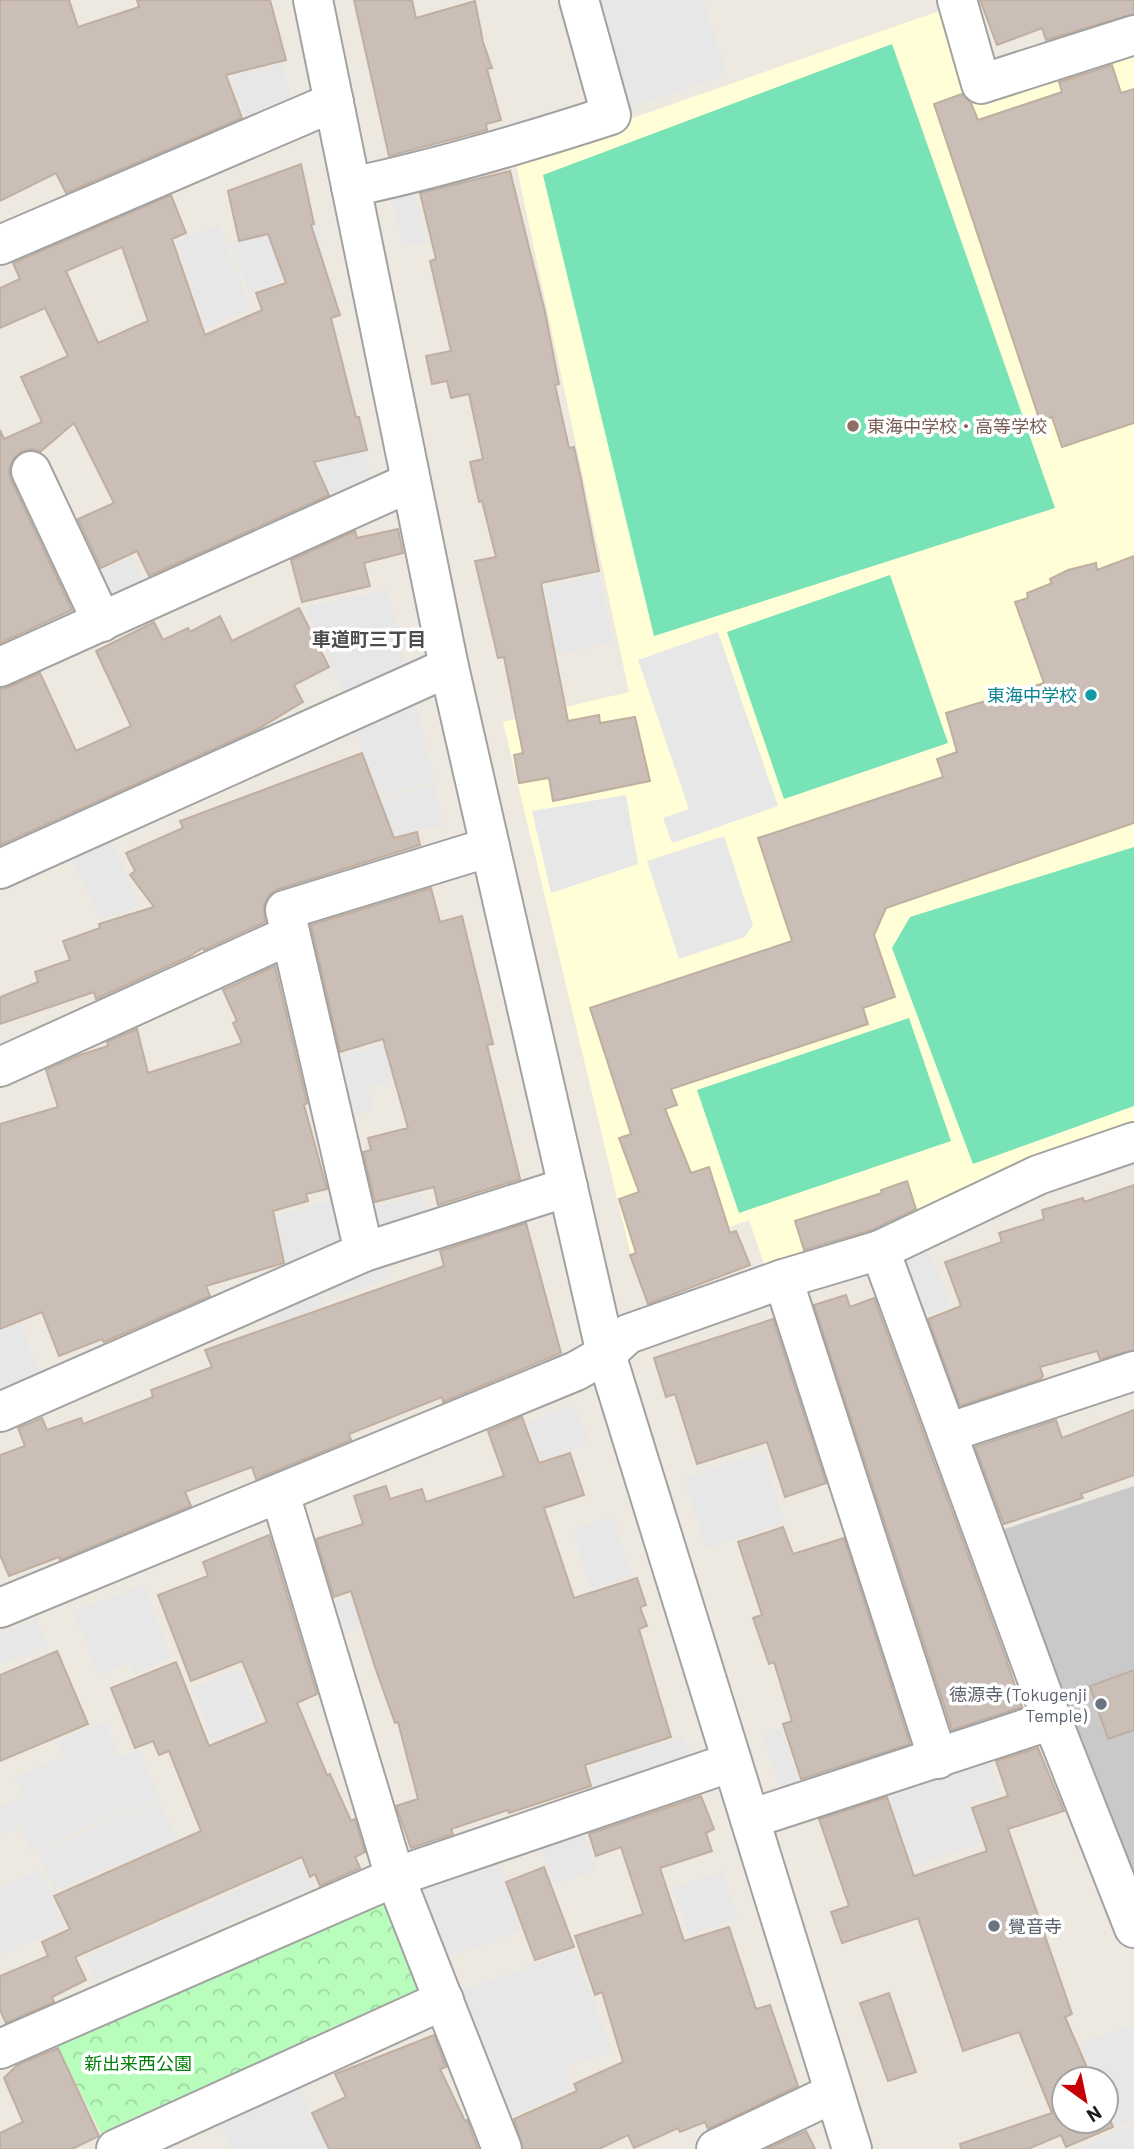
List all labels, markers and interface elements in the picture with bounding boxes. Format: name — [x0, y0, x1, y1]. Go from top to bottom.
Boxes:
place label: 東海中学校・高等学校 — [867, 415, 1047, 437]
marker: 東海中学校・高等学校 — [845, 418, 861, 434]
district label: 車道町三丁目 — [312, 627, 426, 650]
place label: 東海中学校 — [987, 684, 1077, 706]
marker: 東海中学校 — [1083, 687, 1099, 703]
place label: 徳源寺 (Tokugenji Temple) — [949, 1683, 1087, 1726]
marker: 徳源寺 (Tokugenji Temple) — [1093, 1696, 1109, 1712]
place label: 覺音寺 — [1008, 1915, 1062, 1937]
marker: 覺音寺 — [986, 1918, 1002, 1934]
park label: 新出来西公園 — [84, 2052, 192, 2074]
north arrow — [1050, 2065, 1120, 2135]
text: N — [1083, 2102, 1106, 2128]

